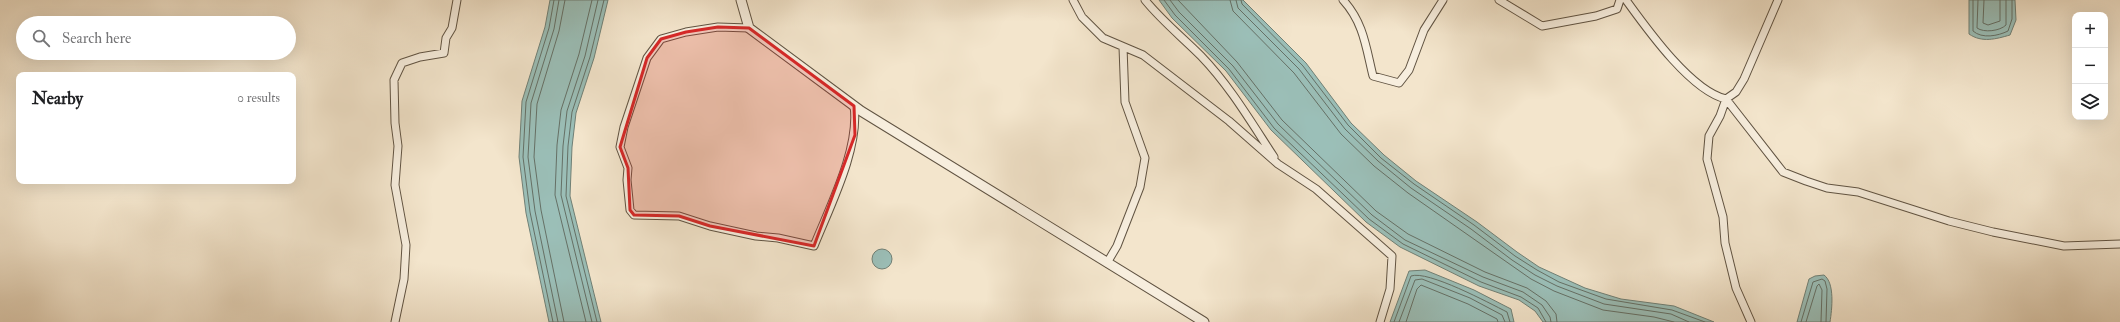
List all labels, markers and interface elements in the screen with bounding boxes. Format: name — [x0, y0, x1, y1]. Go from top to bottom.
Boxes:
map controls — [2072, 12, 2108, 120]
button: + — [2072, 12, 2108, 48]
search box — [16, 16, 296, 60]
icon: search — [30, 27, 52, 49]
text: Search here — [62, 29, 131, 48]
button: − — [2072, 48, 2108, 84]
button: layers — [2072, 84, 2108, 120]
text: Nearby — [32, 88, 83, 109]
text: 0 results — [237, 90, 280, 106]

